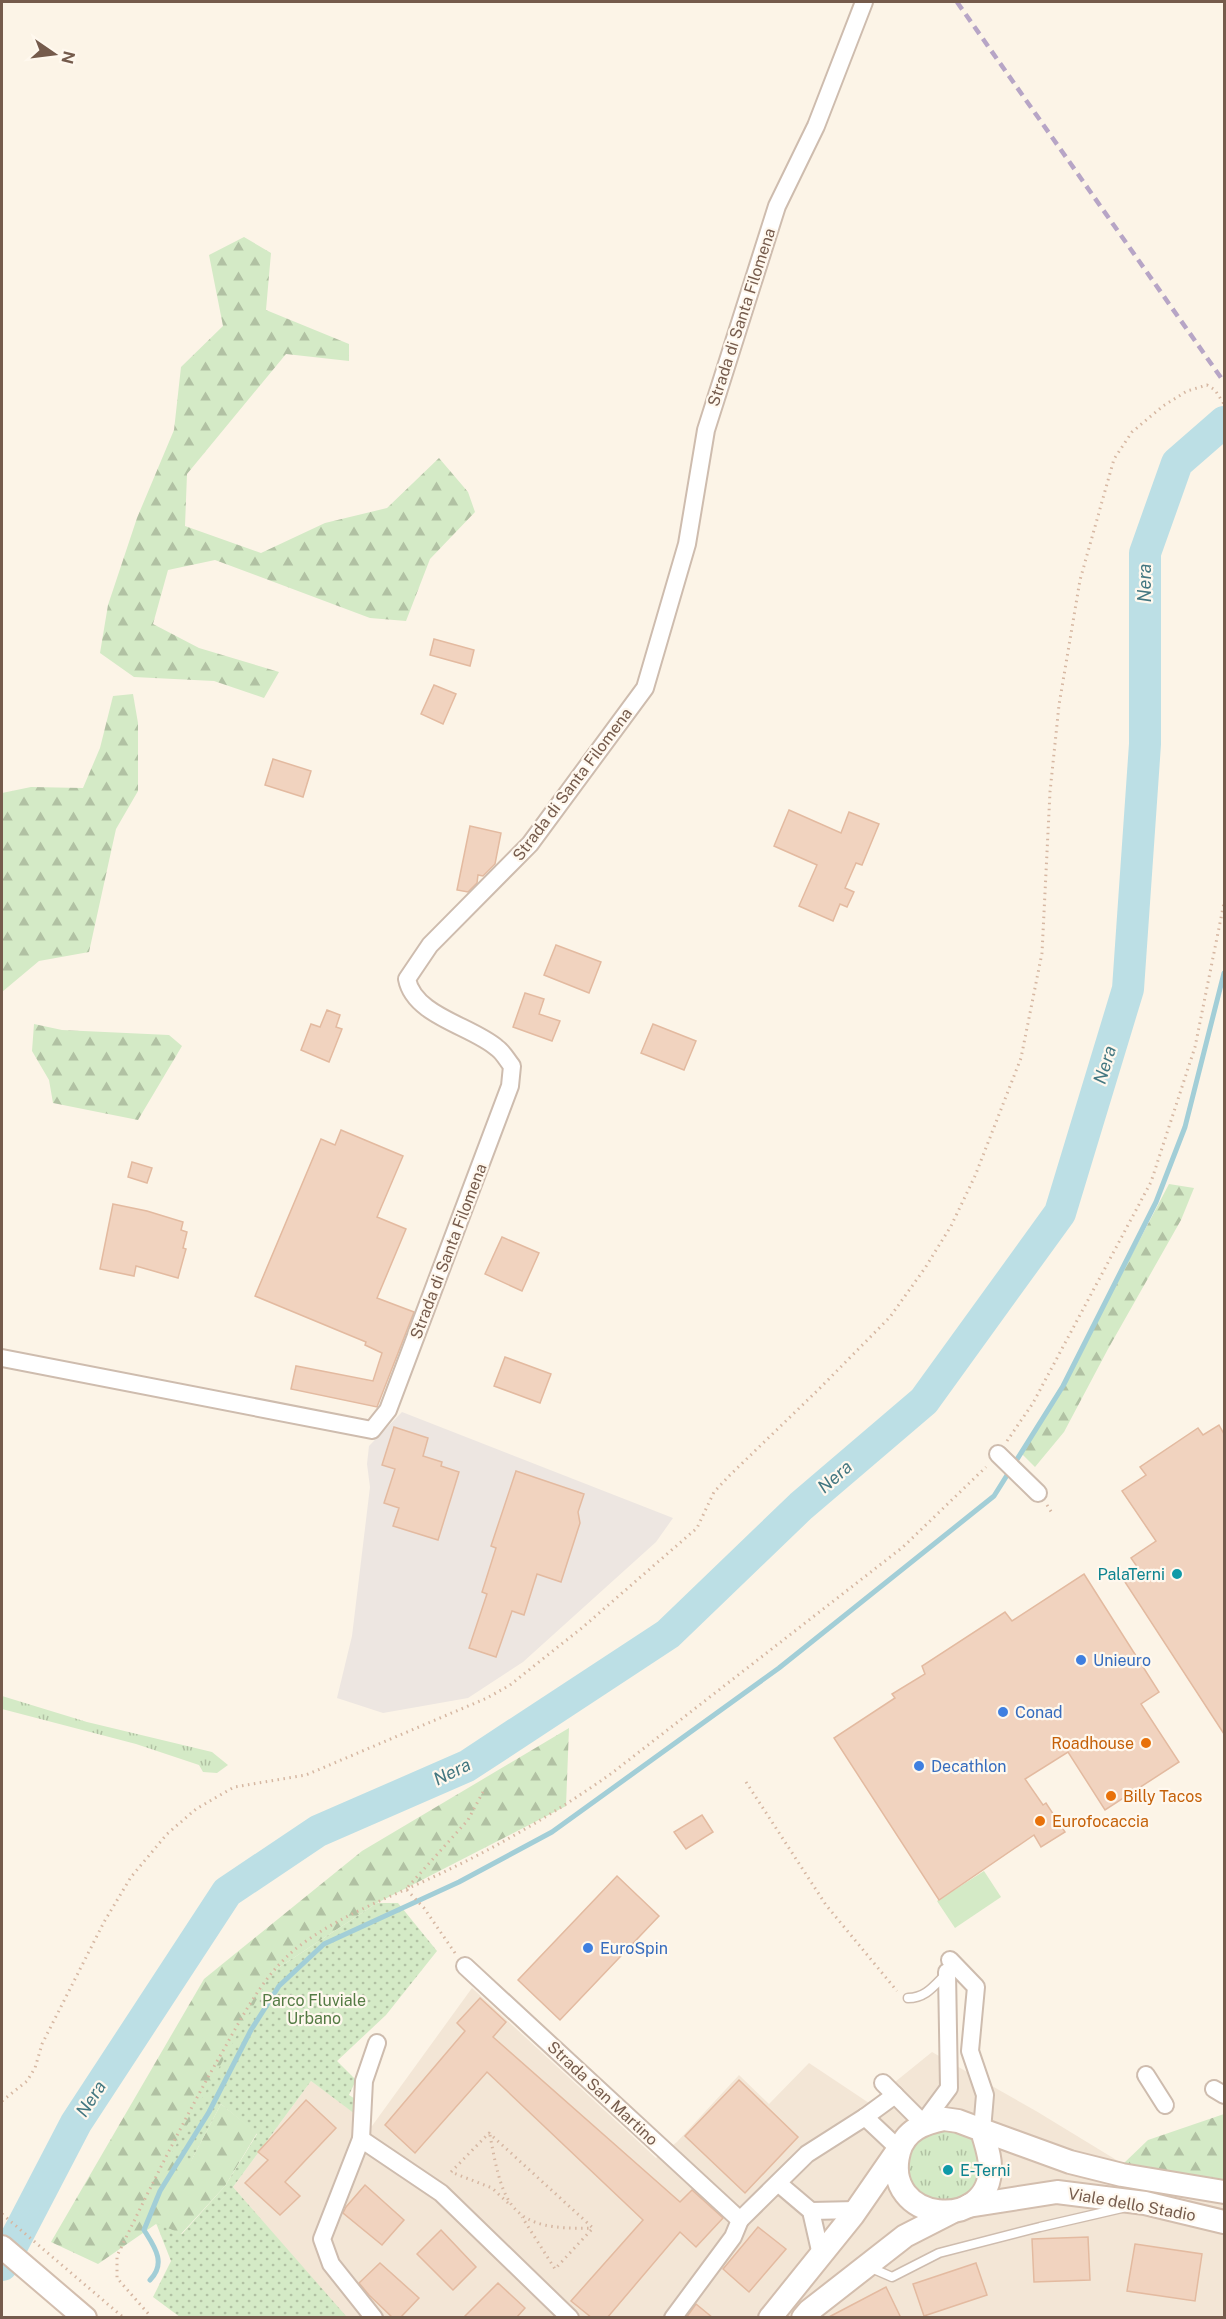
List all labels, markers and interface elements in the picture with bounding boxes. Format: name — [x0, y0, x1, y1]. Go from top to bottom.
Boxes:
north arrow — [24, 24, 84, 84]
text: N — [57, 49, 79, 66]
street label: Strada di Santa Filomena — [704, 226, 779, 409]
water label: Nera — [1134, 564, 1155, 602]
street label: Strada di Santa Filomena — [509, 704, 636, 864]
water label: Nera — [1089, 1043, 1120, 1087]
street label: Strada di Santa Filomena — [406, 1161, 491, 1342]
water label: Nera — [813, 1456, 856, 1497]
place label: PalaTerni — [1097, 1565, 1165, 1584]
marker: PalaTerni — [1170, 1567, 1184, 1581]
place label: Unieuro — [1093, 1651, 1151, 1670]
marker: Unieuro — [1074, 1653, 1088, 1667]
place label: Conad — [1015, 1703, 1063, 1722]
marker: Conad — [996, 1705, 1010, 1719]
place label: Roadhouse — [1051, 1734, 1134, 1753]
marker: Roadhouse — [1139, 1736, 1153, 1750]
water label: Nera — [430, 1754, 474, 1790]
place label: Decathlon — [931, 1757, 1006, 1776]
marker: Decathlon — [912, 1759, 926, 1773]
place label: Billy Tacos — [1123, 1787, 1202, 1806]
marker: Billy Tacos — [1104, 1789, 1118, 1803]
place label: Eurofocaccia — [1052, 1812, 1149, 1831]
marker: Eurofocaccia — [1033, 1814, 1047, 1828]
place label: EuroSpin — [600, 1939, 668, 1958]
marker: EuroSpin — [581, 1941, 595, 1955]
park label: Parco Fluviale Urbano — [262, 1991, 366, 2028]
street label: Strada San Martino — [544, 2037, 662, 2149]
water label: Nera — [71, 2077, 110, 2121]
place label: E-Terni — [960, 2161, 1010, 2180]
marker: E-Terni — [941, 2163, 955, 2177]
street label: Viale dello Stadio — [1067, 2184, 1197, 2225]

